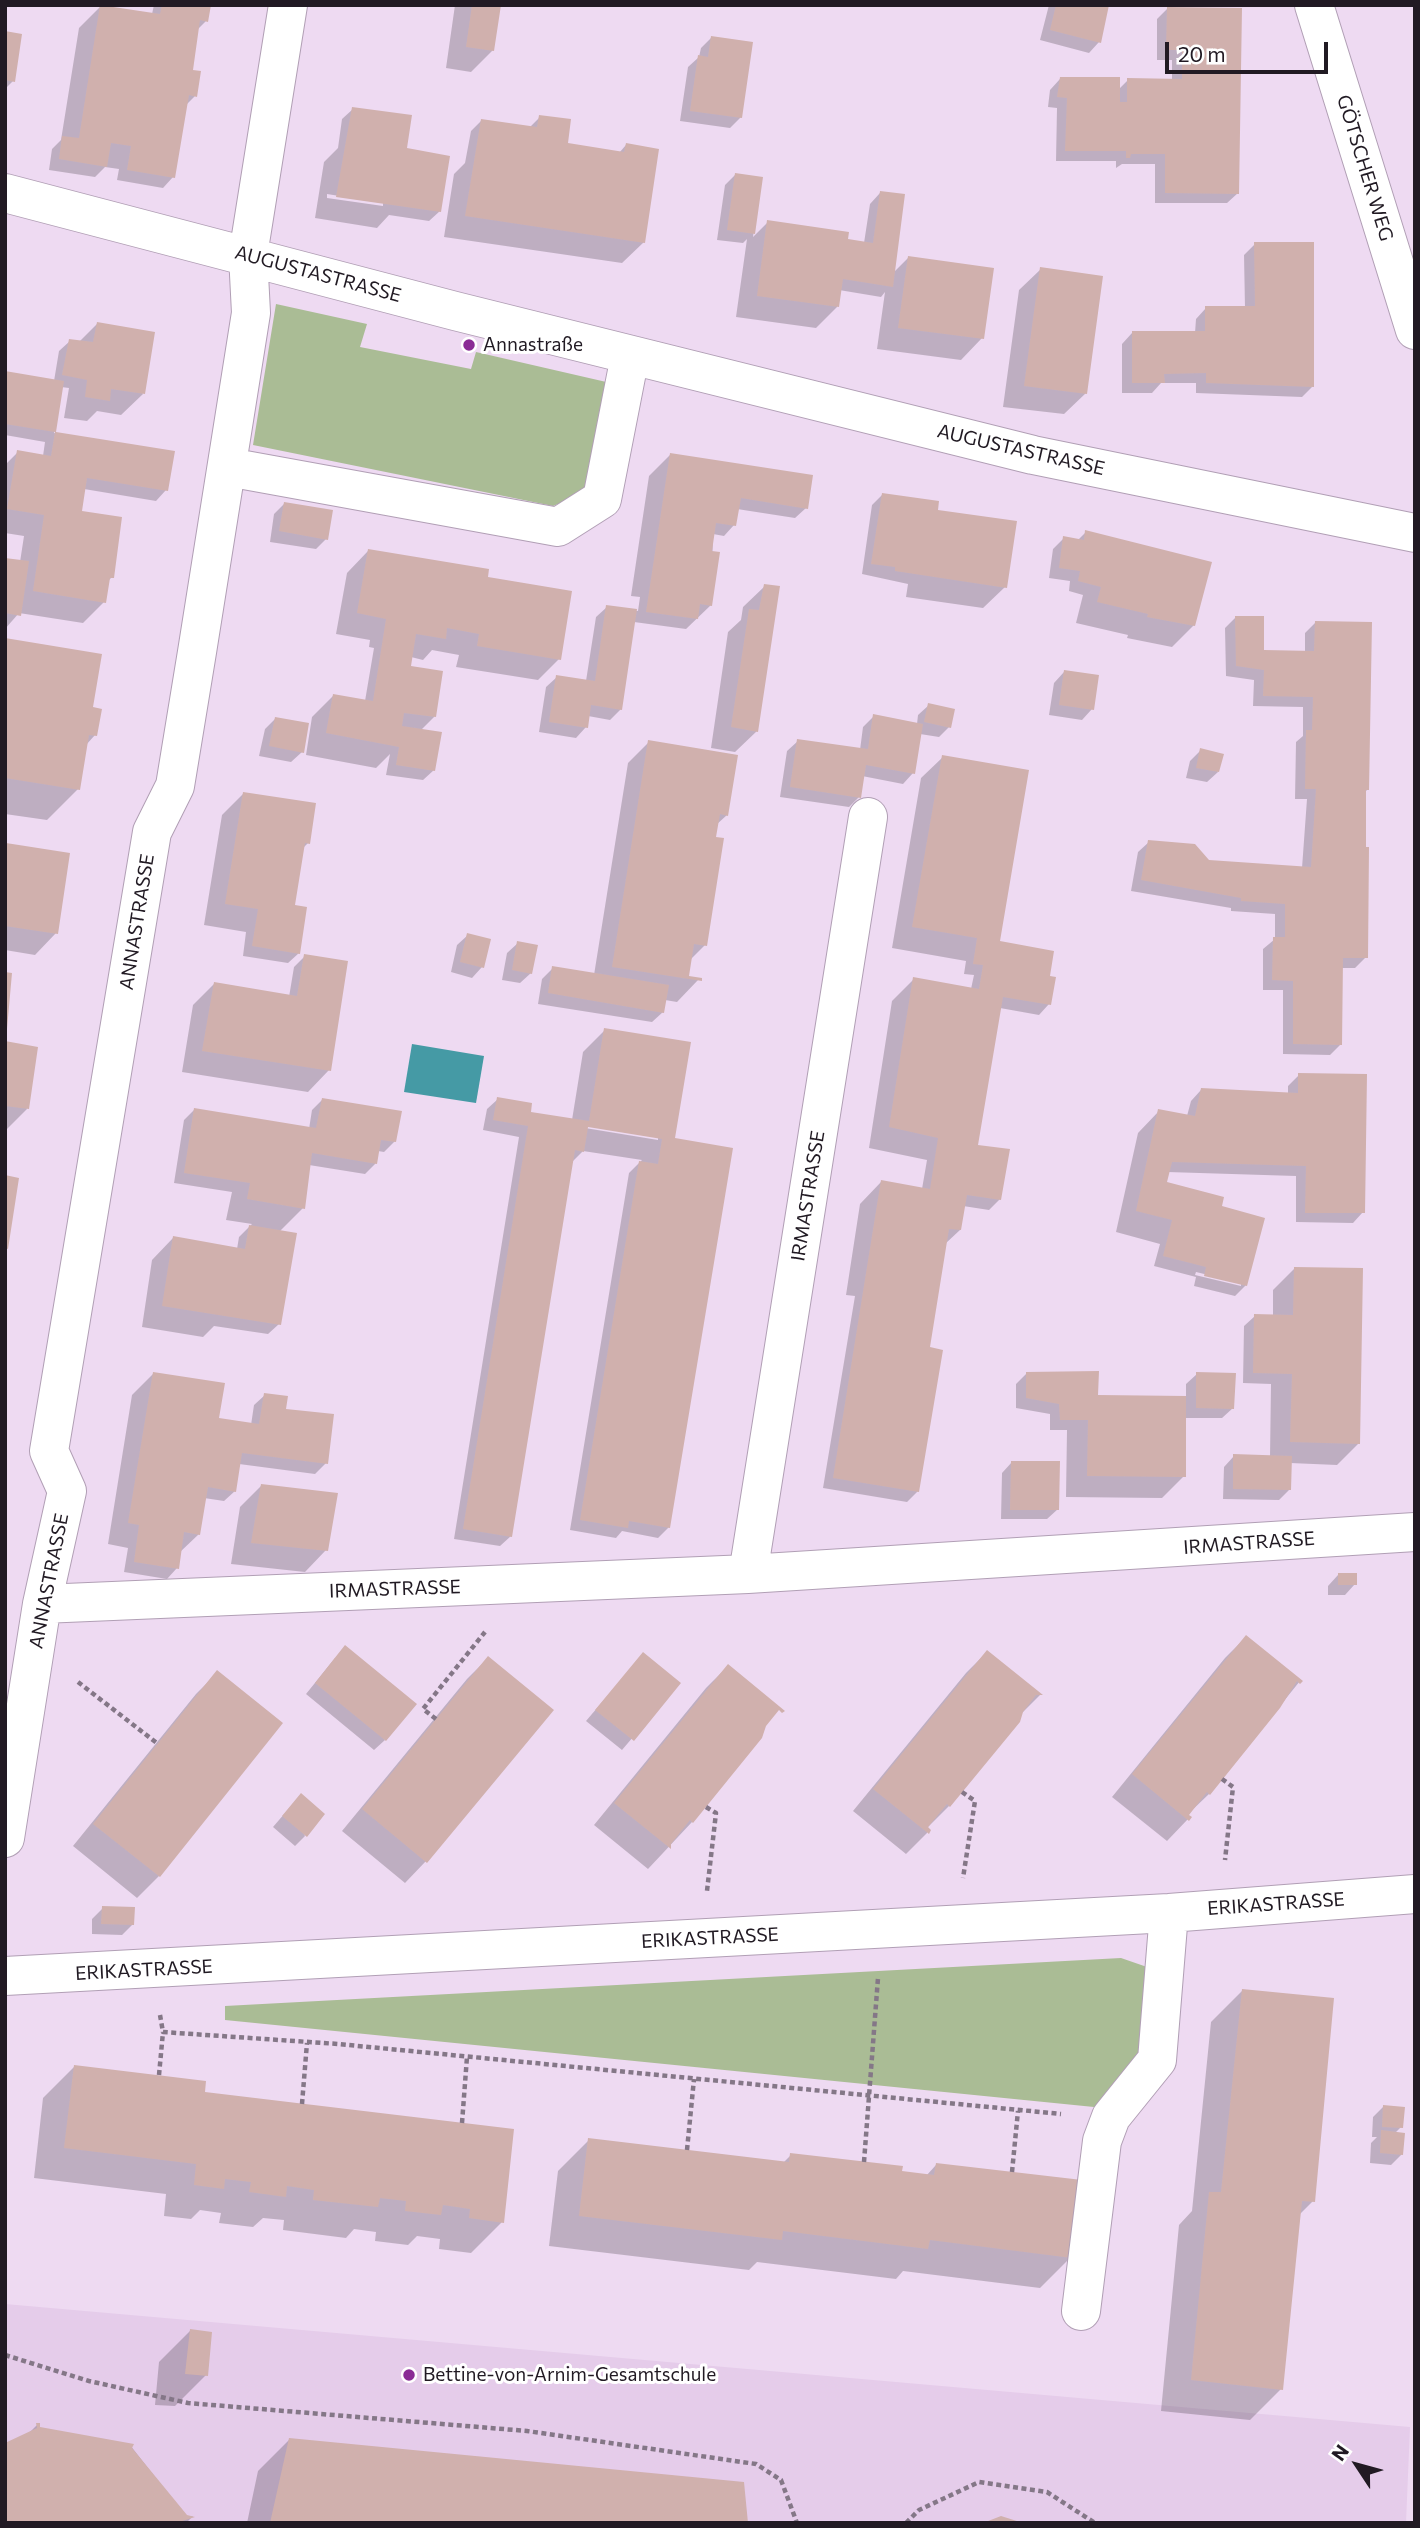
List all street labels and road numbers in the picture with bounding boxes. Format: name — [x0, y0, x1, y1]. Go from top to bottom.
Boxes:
street label: GÖTSCHER WEG — [1332, 92, 1398, 244]
street label: AUGUSTASTRASSE — [232, 241, 404, 307]
street label: AUGUSTASTRASSE — [935, 420, 1107, 480]
street label: ANNASTRASSE — [115, 852, 159, 992]
street label: IRMASTRASSE — [786, 1129, 830, 1263]
street label: ANNASTRASSE — [25, 1511, 73, 1651]
street label: IRMASTRASSE — [1182, 1527, 1316, 1559]
street label: IRMASTRASSE — [329, 1575, 461, 1603]
street label: ERIKASTRASSE — [1207, 1888, 1345, 1920]
street label: ERIKASTRASSE — [641, 1923, 779, 1953]
street label: ERIKASTRASSE — [75, 1955, 213, 1985]

